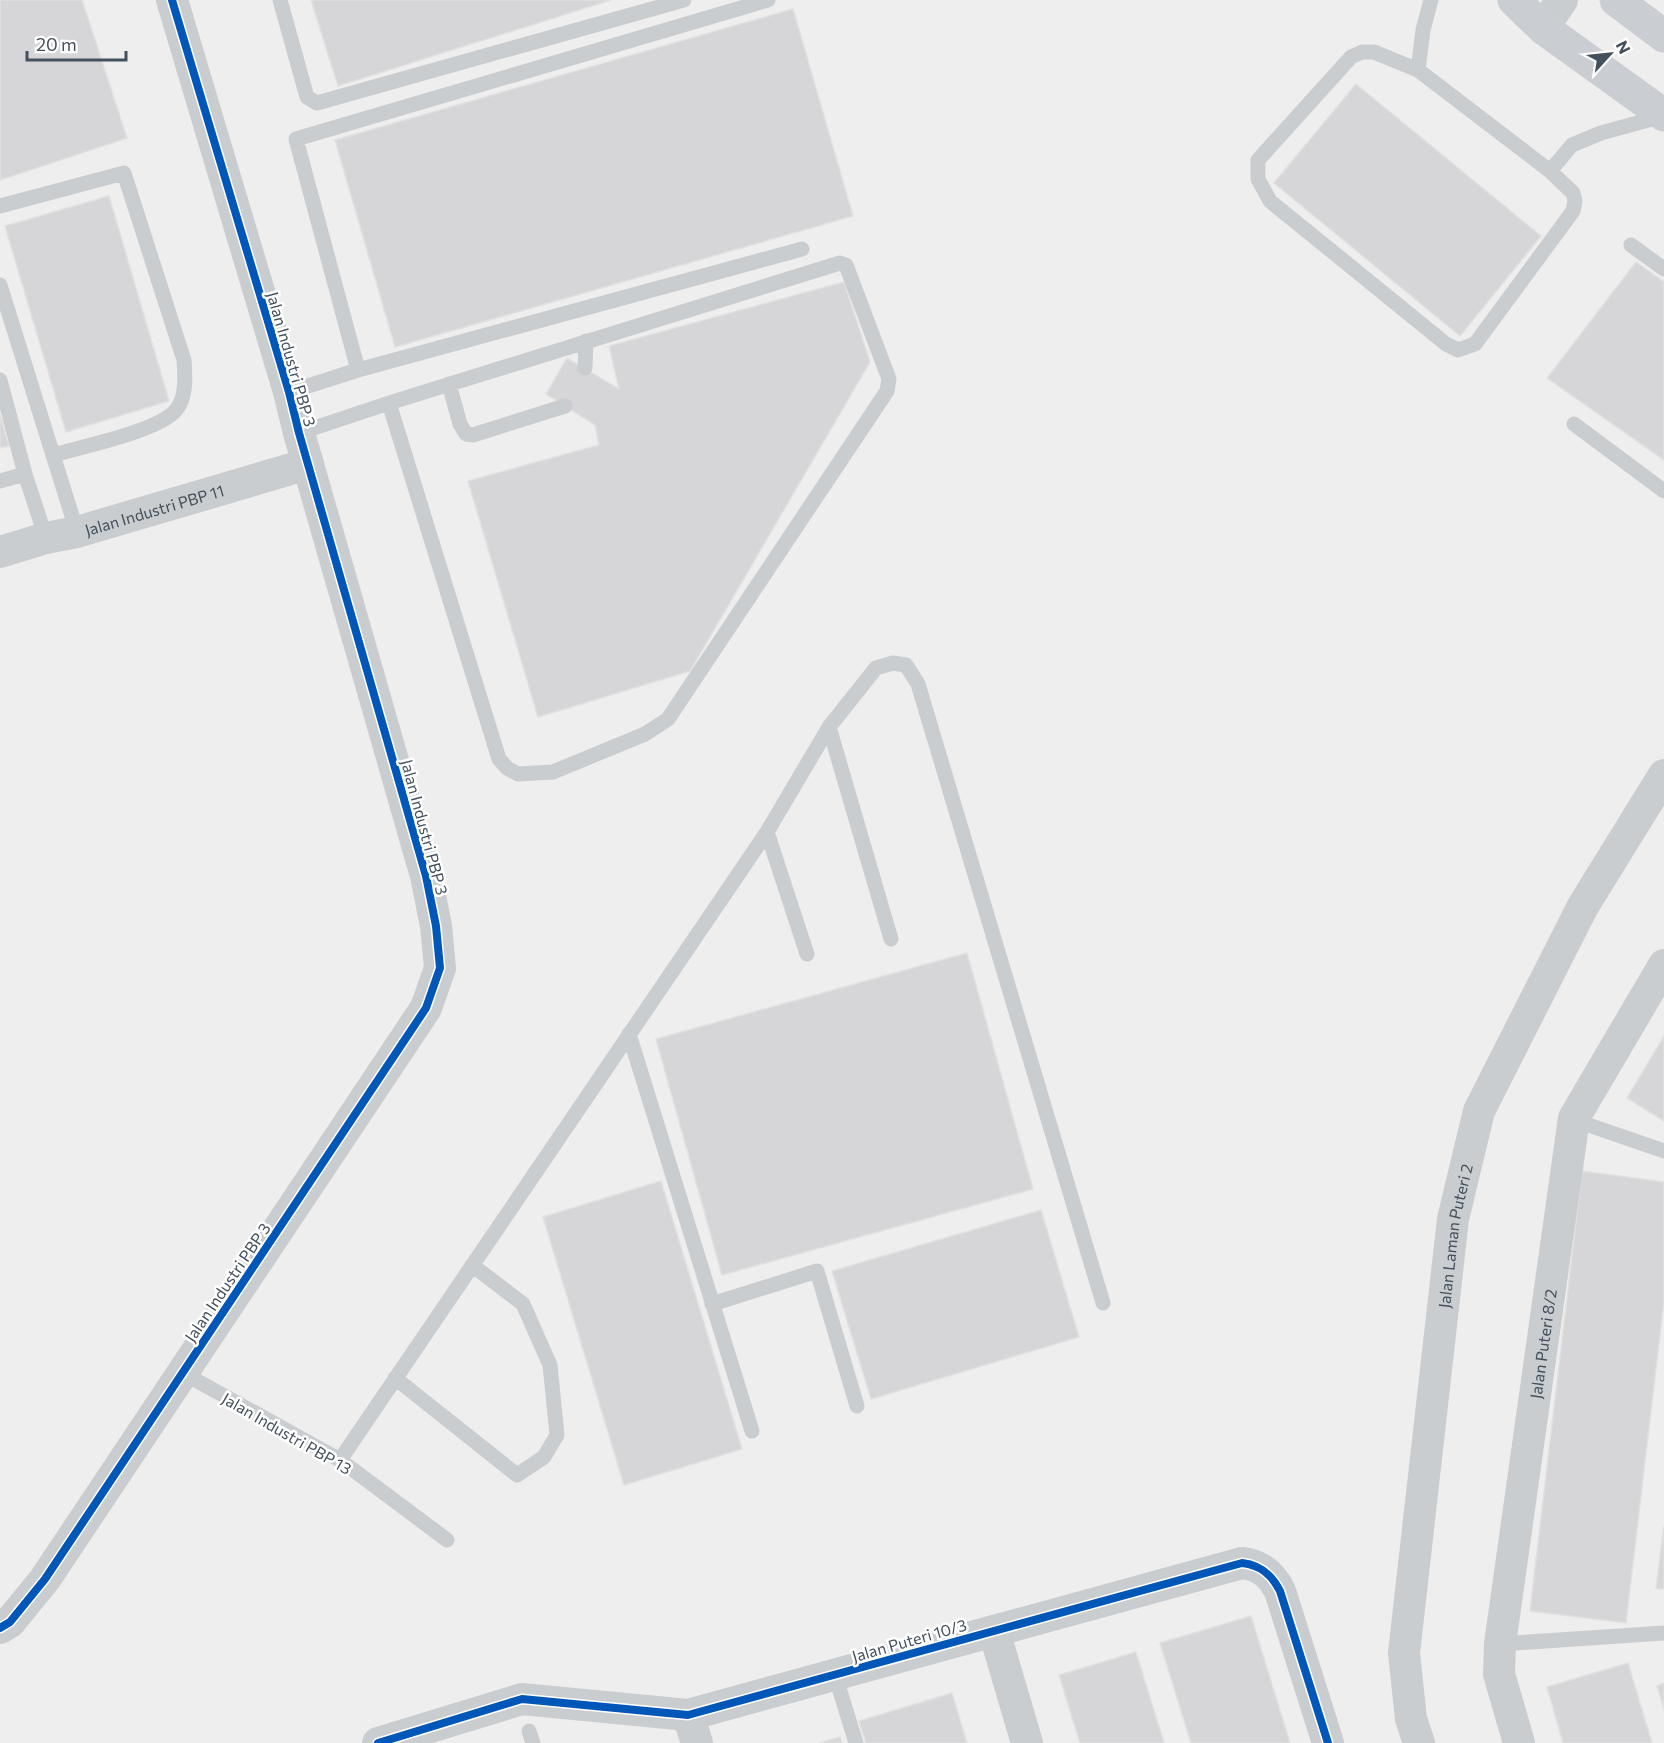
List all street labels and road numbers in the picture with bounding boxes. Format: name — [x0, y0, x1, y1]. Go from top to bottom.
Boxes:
street label: Jalan Industri PBP 3 — [264, 289, 320, 429]
street label: Jalan Industri PBP 11 — [82, 480, 226, 539]
street label: Jalan Industri PBP 3 — [398, 757, 452, 897]
street label: Jalan Laman Puteri 2 — [1434, 1162, 1476, 1309]
street label: Jalan Industri PBP 3 — [180, 1219, 274, 1345]
street label: Jalan Puteri 8/2 — [1525, 1288, 1559, 1400]
street label: Jalan Industri PBP 13 — [219, 1388, 355, 1478]
street label: Jalan Puteri 10/3 — [850, 1615, 968, 1665]

